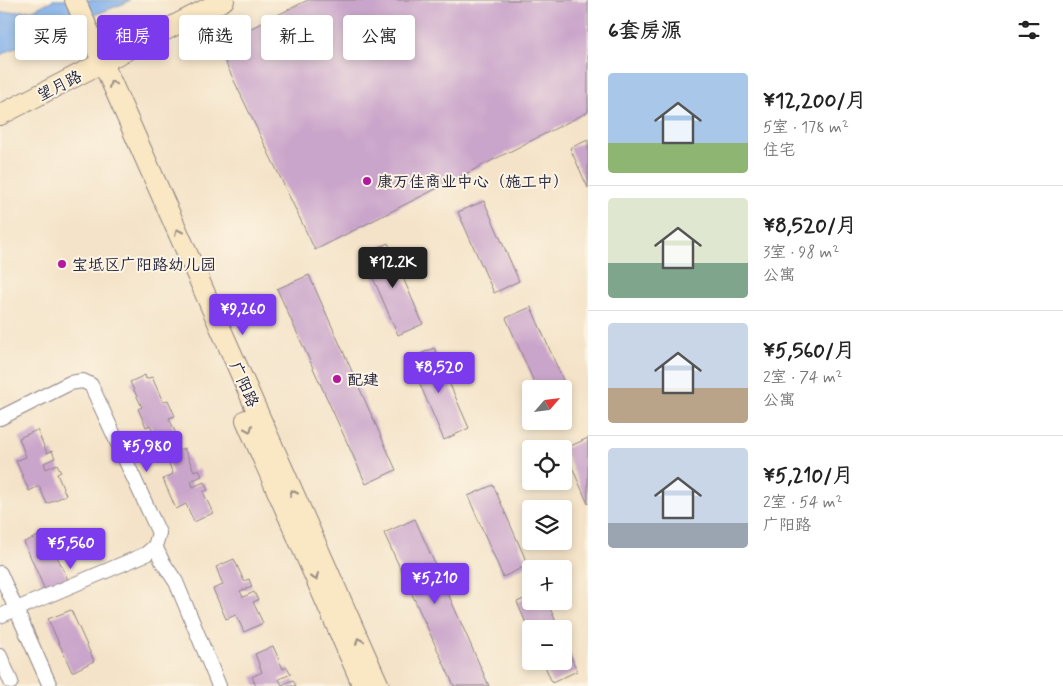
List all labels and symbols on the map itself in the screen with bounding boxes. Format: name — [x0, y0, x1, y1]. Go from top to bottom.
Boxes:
street label: 望月路 — [34, 66, 86, 107]
one-way arrow — [107, 80, 118, 89]
place label: 康万佳商业中心（施工中） — [377, 172, 569, 193]
marker: 康万佳商业中心（施工中） — [361, 175, 373, 187]
one-way arrow — [173, 228, 184, 237]
pin: ¥12.2K — [352, 246, 434, 289]
place label: 宝坻区广阳路幼儿园 — [72, 255, 216, 276]
marker: 宝坻区广阳路幼儿园 — [56, 258, 68, 270]
pin: ¥9,260 — [202, 294, 284, 336]
pin: ¥8,520 — [398, 352, 480, 394]
street label: 广阳路 — [224, 358, 263, 411]
place label: 配建 — [347, 370, 379, 391]
marker: 配建 — [331, 373, 343, 385]
north arrow — [522, 380, 572, 430]
one-way arrow — [243, 424, 254, 433]
pin: ¥5,980 — [106, 430, 188, 473]
one-way arrow — [289, 489, 300, 498]
pin: ¥5,560 — [30, 528, 112, 570]
pin: ¥5,210 — [394, 562, 476, 605]
one-way arrow — [309, 572, 320, 581]
one-way arrow — [355, 637, 365, 646]

